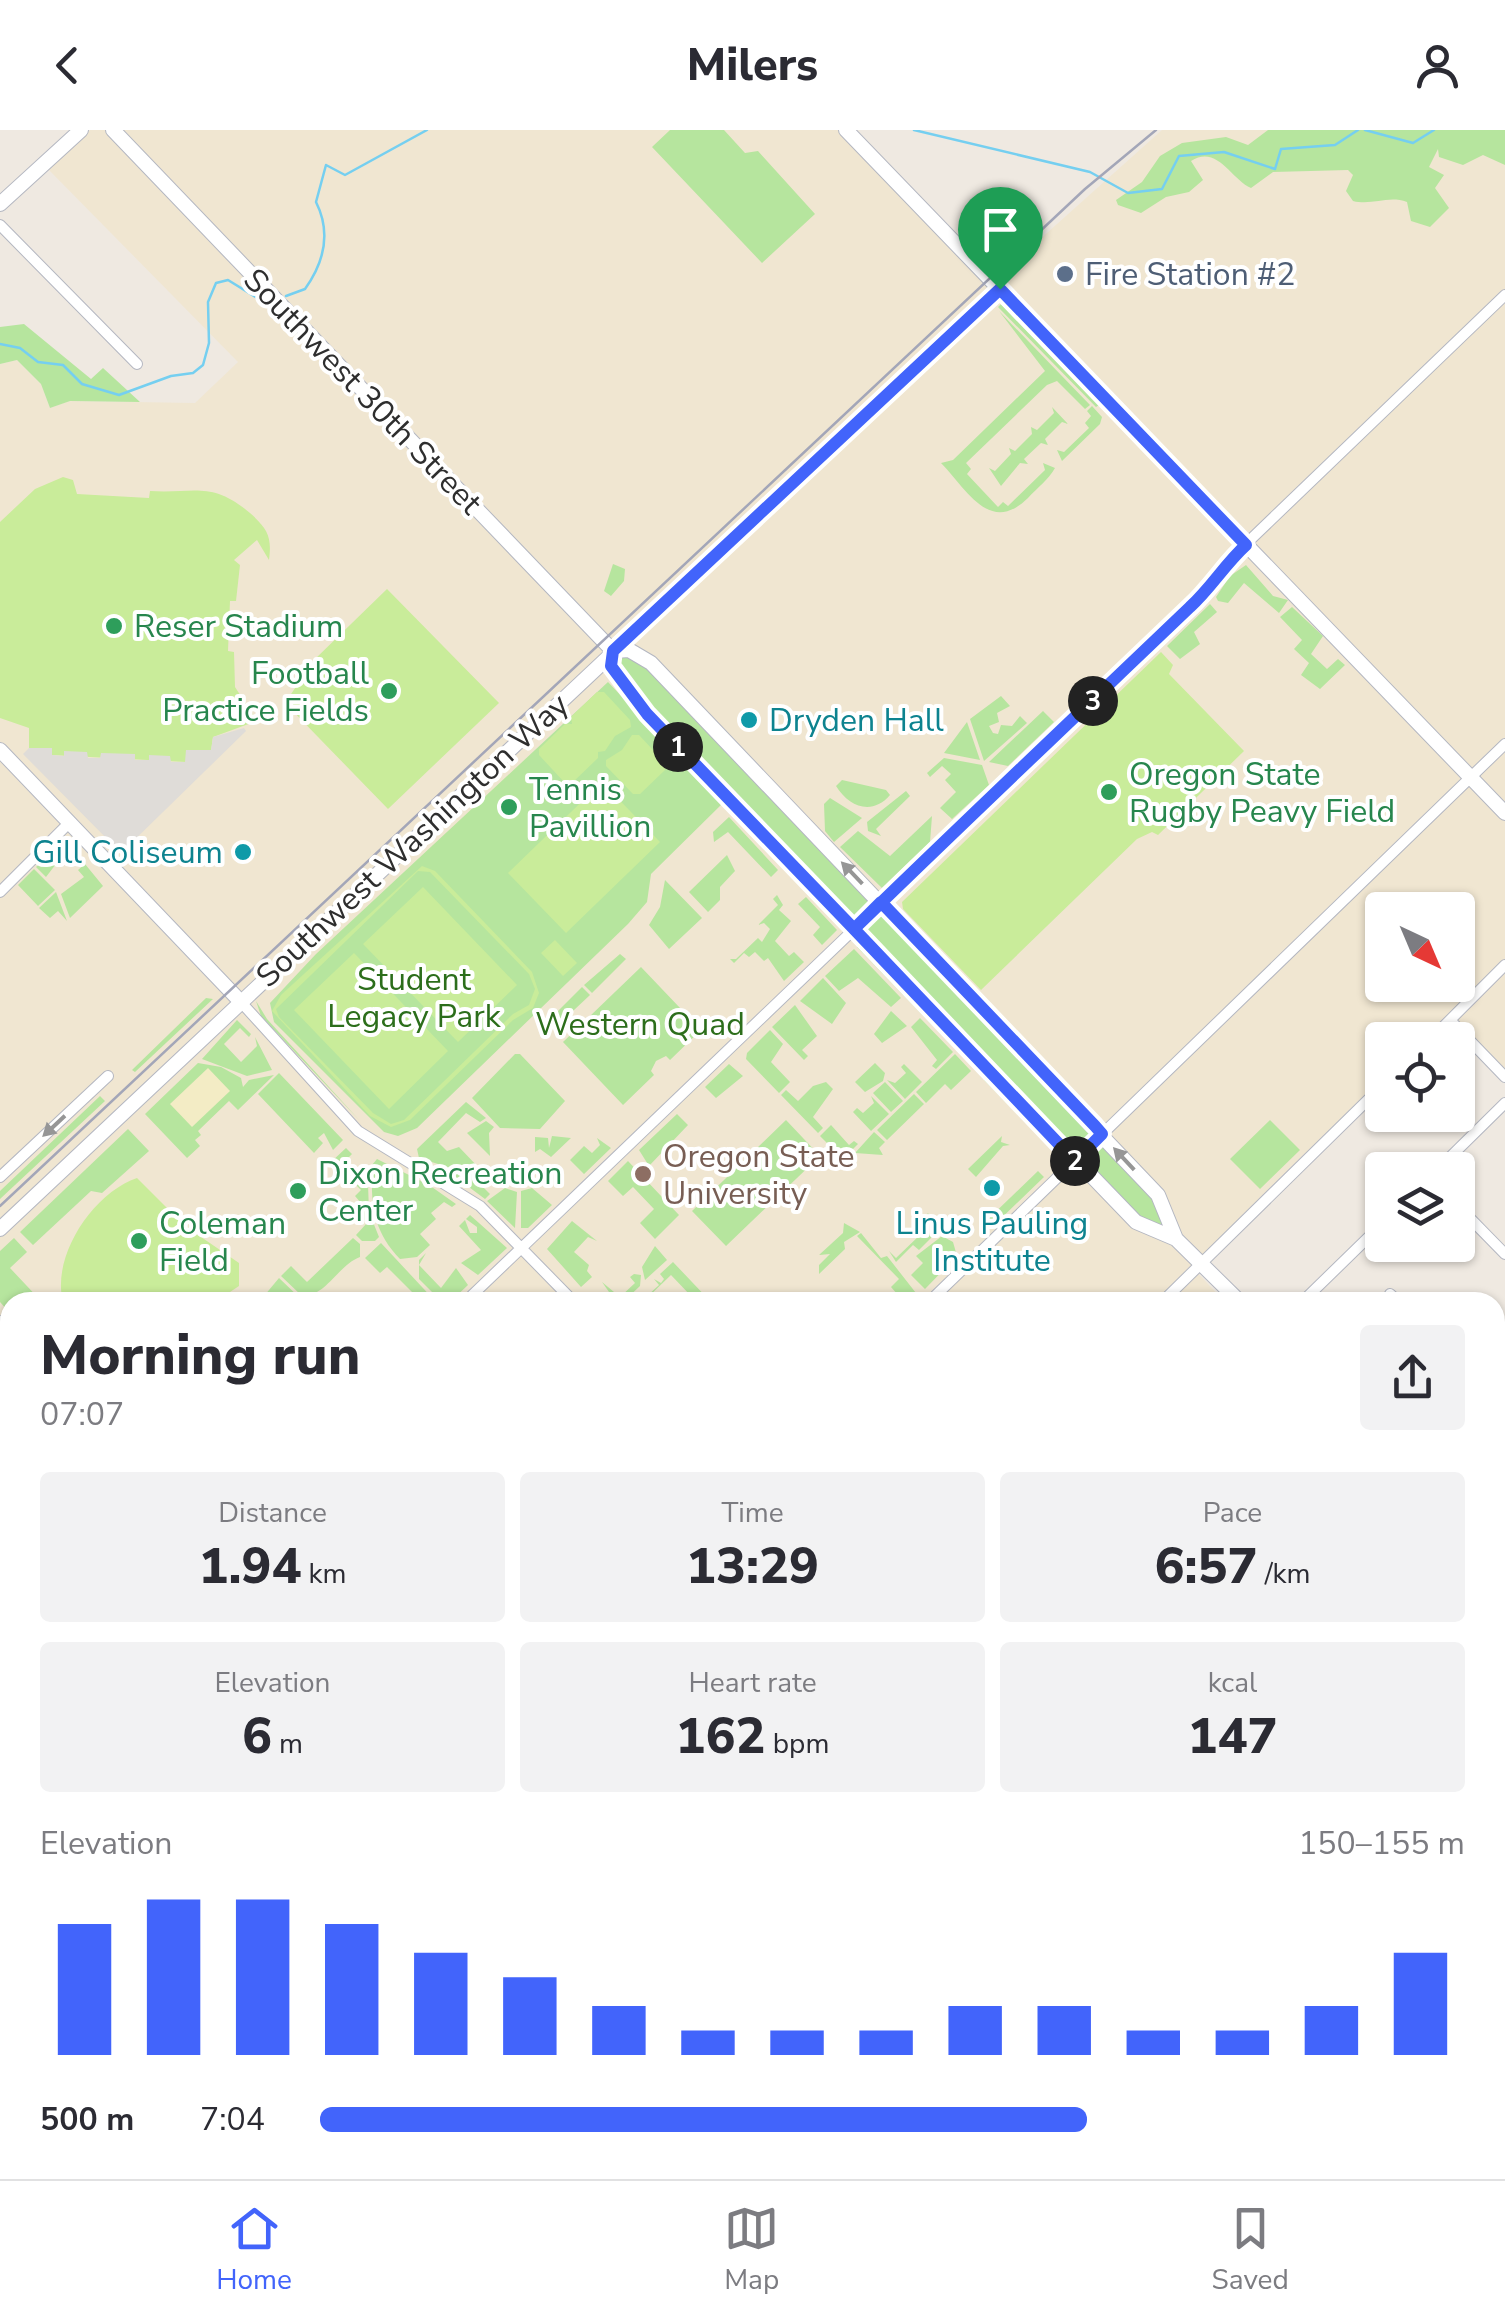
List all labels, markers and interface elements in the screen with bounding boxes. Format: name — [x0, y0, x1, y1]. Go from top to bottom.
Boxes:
text: Milers — [687, 35, 818, 96]
icon: back — [40, 38, 95, 93]
icon: person — [1410, 38, 1465, 93]
pin — [958, 187, 1043, 290]
icon: arrive — [973, 202, 1028, 257]
place label: Fire Station #2 — [1085, 253, 1295, 296]
street label: Southwest 30th Street — [234, 259, 492, 524]
marker: Fire Station #2 — [1054, 263, 1076, 285]
place label: Reser Stadium — [134, 605, 343, 648]
marker: Reser Stadium — [103, 615, 125, 637]
place label: Football Practice Fields — [162, 652, 370, 732]
pin: 3 — [1068, 676, 1118, 726]
marker: Football Practice Fields — [378, 680, 400, 702]
text: 3 — [1085, 682, 1101, 720]
street label: Southwest Washington Way — [247, 683, 578, 997]
place label: Dryden Hall — [769, 699, 944, 742]
marker: Dryden Hall — [738, 709, 760, 731]
pin: 1 — [653, 722, 703, 772]
text: 1 — [670, 728, 686, 766]
place label: Oregon State Rugby Peavy Field — [1129, 753, 1395, 833]
place label: Tennis Pavillion — [529, 768, 652, 848]
marker: Oregon State Rugby Peavy Field — [1098, 781, 1120, 803]
marker: Tennis Pavillion — [498, 796, 520, 818]
place label: Gill Coliseum — [32, 831, 223, 874]
marker: Gill Coliseum — [232, 841, 254, 863]
one-way arrow — [841, 861, 864, 885]
north arrow — [1365, 892, 1475, 1002]
map controls — [1365, 892, 1475, 1262]
park label: Student Legacy Park — [327, 958, 502, 1038]
park label: Western Quad — [535, 1003, 745, 1046]
button: locate — [1365, 1022, 1475, 1132]
one-way arrow — [42, 1114, 66, 1137]
place label: Oregon State University — [663, 1135, 855, 1215]
pin: 2 — [1050, 1136, 1100, 1186]
text: 2 — [1067, 1142, 1083, 1180]
one-way arrow — [1114, 1147, 1136, 1172]
place label: Dixon Recreation Center — [318, 1152, 563, 1232]
button: layers — [1365, 1152, 1475, 1262]
marker: Oregon State University — [632, 1163, 654, 1185]
marker: Linus Pauling Institute — [981, 1177, 1003, 1199]
marker: Dixon Recreation Center — [287, 1180, 309, 1202]
place label: Coleman Field — [159, 1202, 286, 1282]
place label: Linus Pauling Institute — [896, 1202, 1088, 1282]
marker: Coleman Field — [128, 1230, 150, 1252]
text: Morning run — [40, 1318, 360, 1393]
button: share — [1360, 1325, 1465, 1430]
text: 07:07 — [40, 1393, 124, 1436]
text: Distance — [218, 1494, 327, 1532]
text: Time — [721, 1494, 784, 1532]
text: Pace — [1203, 1494, 1262, 1532]
text: 1.94 — [198, 1532, 301, 1601]
text: 13:29 — [686, 1532, 819, 1601]
text: 6:57 — [1154, 1532, 1257, 1601]
text: km — [301, 1555, 347, 1593]
text: /km — [1257, 1555, 1311, 1593]
text: Elevation — [215, 1664, 330, 1702]
text: Heart rate — [688, 1664, 817, 1702]
text: kcal — [1208, 1664, 1257, 1702]
text: 6 — [242, 1702, 272, 1771]
text: 162 — [676, 1702, 766, 1771]
text: 147 — [1188, 1702, 1278, 1771]
text: m — [272, 1725, 303, 1763]
text: bpm — [766, 1725, 829, 1763]
text: Elevation — [40, 1822, 173, 1865]
text: 150–155 m — [1298, 1822, 1465, 1865]
text: 500 m — [40, 2098, 134, 2141]
text: 7:04 — [200, 2098, 265, 2141]
tab: Home — [216, 2201, 292, 2299]
tab: Map — [724, 2201, 779, 2299]
tab: Saved — [1211, 2201, 1289, 2299]

